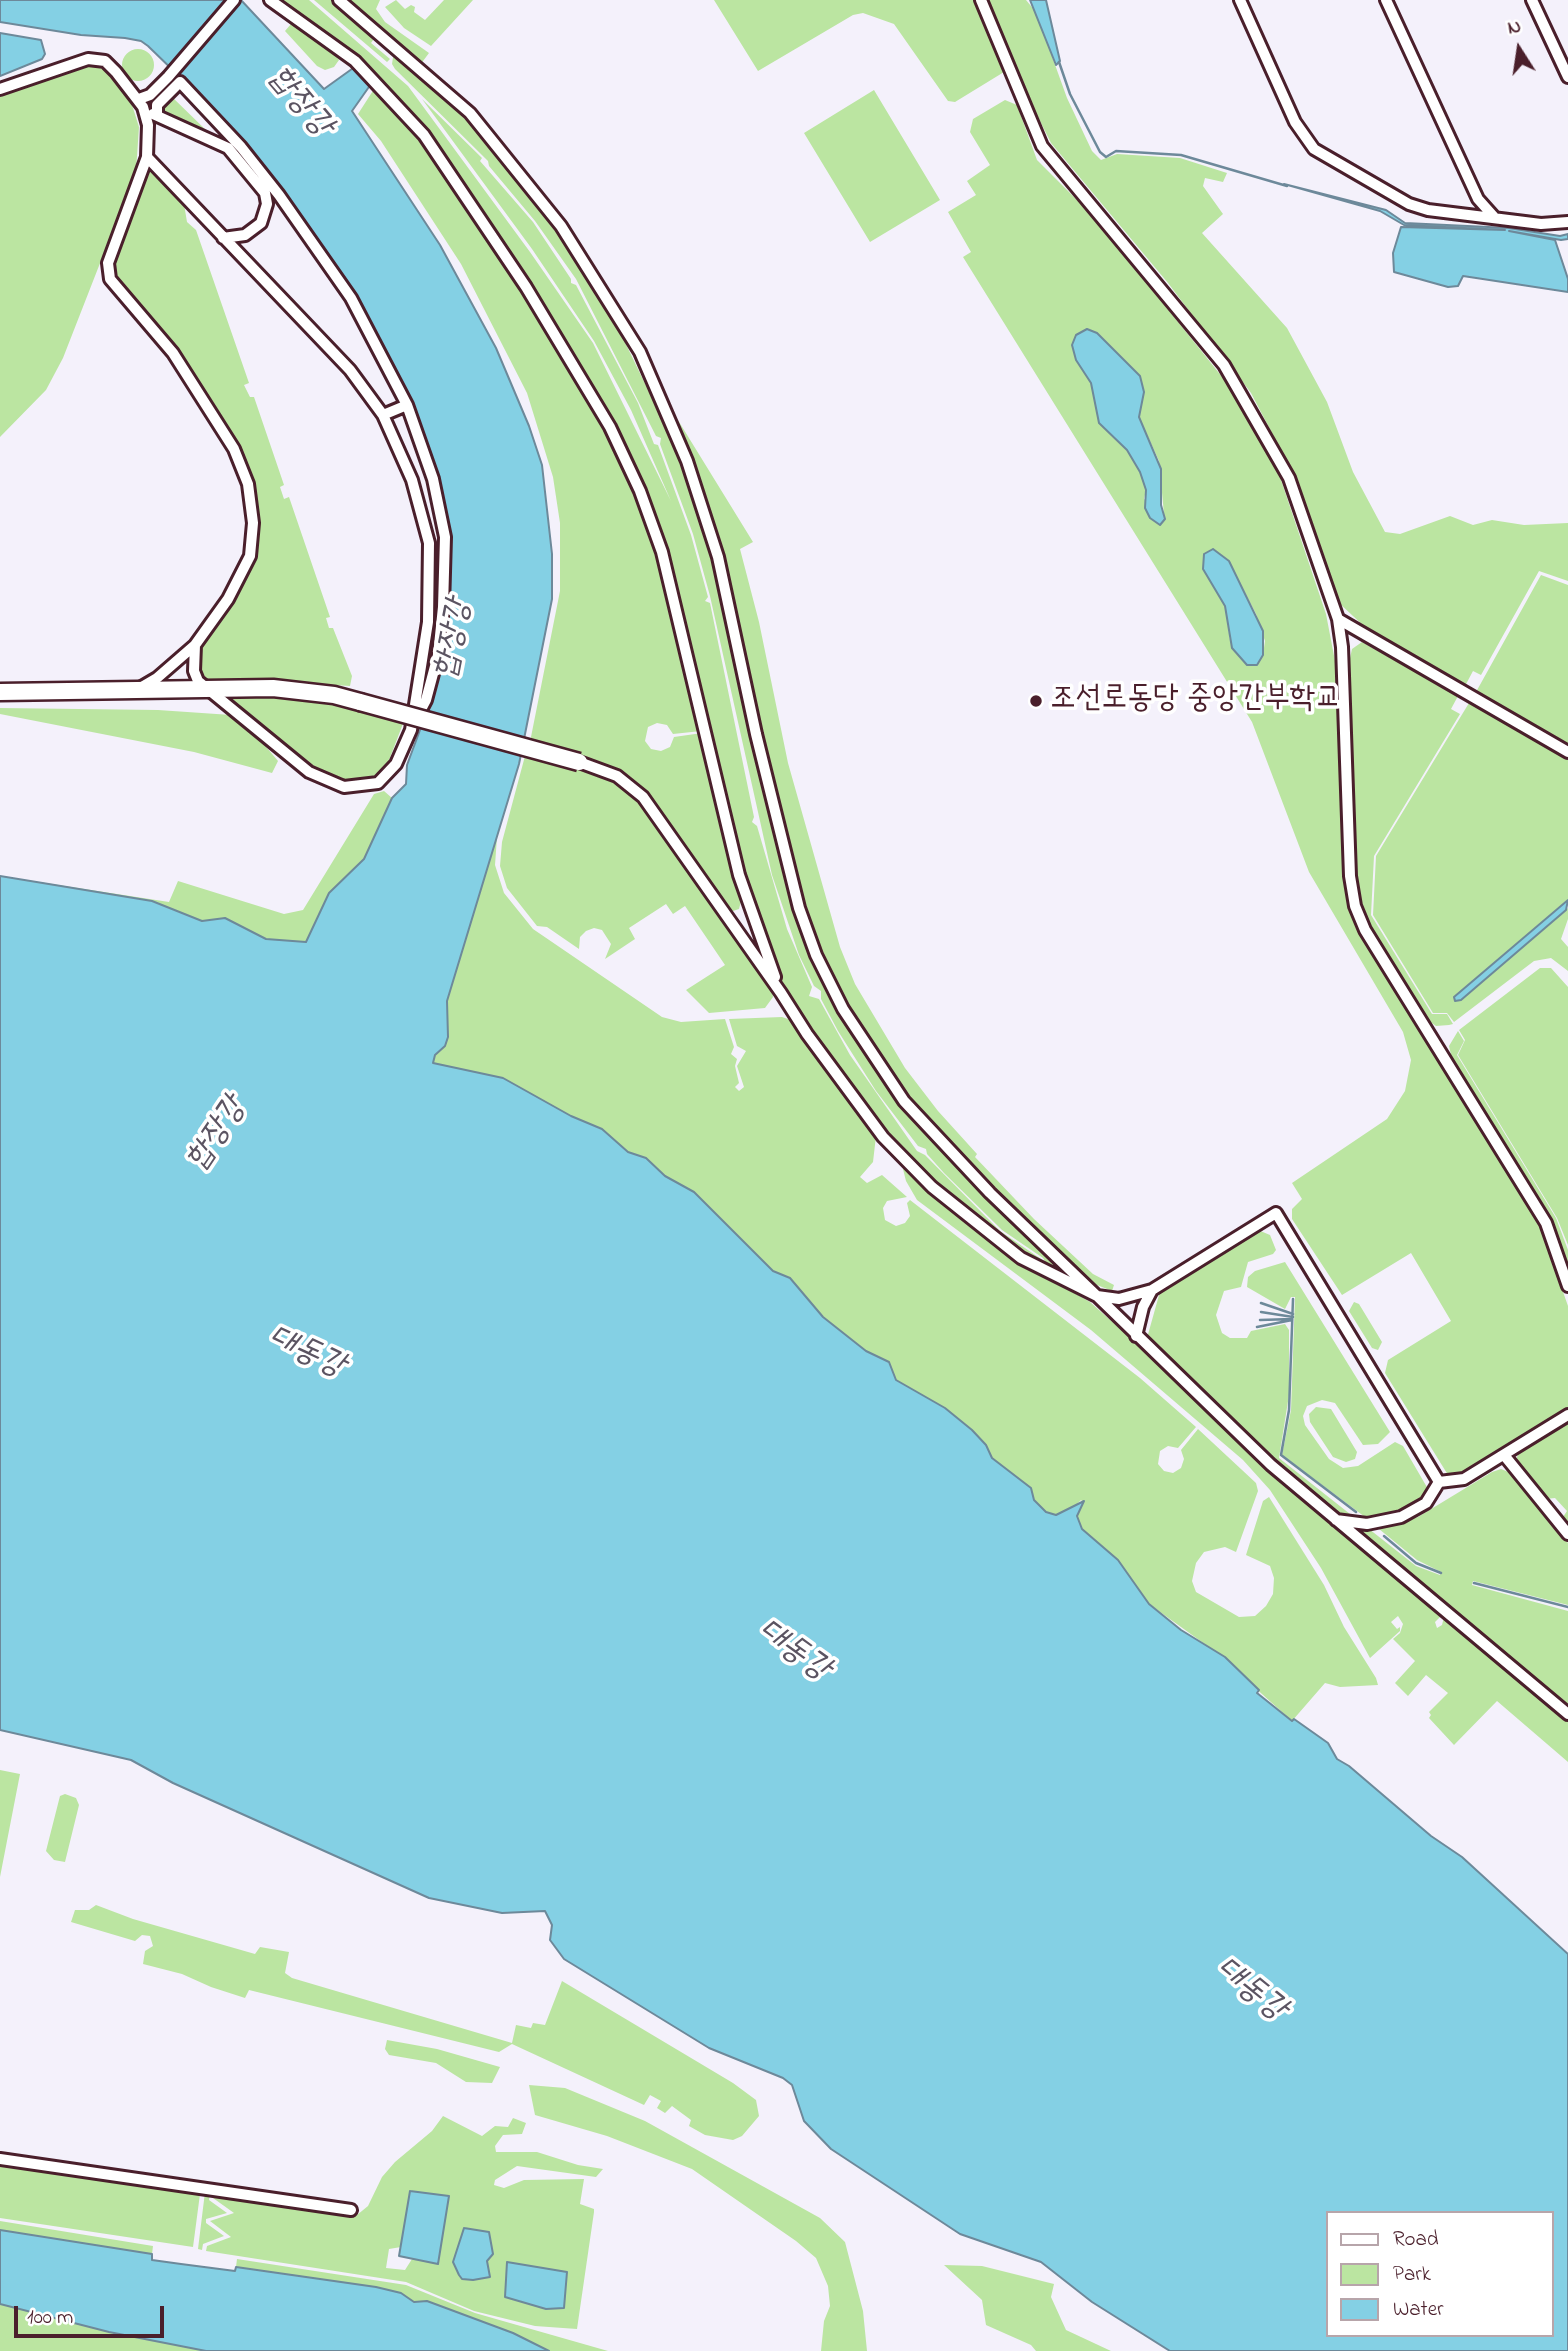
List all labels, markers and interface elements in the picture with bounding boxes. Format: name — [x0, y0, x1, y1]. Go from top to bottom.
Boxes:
text: N — [1505, 13, 1524, 43]
north arrow — [1484, 14, 1554, 84]
water label: 합장강 — [258, 60, 340, 146]
water label: 합장강 — [428, 596, 482, 682]
place label: 조선로동당 중앙간부학교 — [1050, 682, 1341, 720]
marker: 조선로동당 중앙간부학교 — [1028, 693, 1044, 709]
water label: 합장강 — [179, 1091, 257, 1179]
water label: 대동강 — [262, 1319, 350, 1389]
water label: 대동강 — [749, 1613, 837, 1691]
water label: 대동강 — [1207, 1951, 1293, 2031]
legend — [1326, 2211, 1554, 2337]
text: Road — [1393, 2225, 1439, 2255]
text: Park — [1393, 2260, 1431, 2290]
scale bar — [18, 2292, 168, 2336]
text: Water — [1393, 2295, 1444, 2325]
text: 100 m — [27, 2303, 73, 2333]

